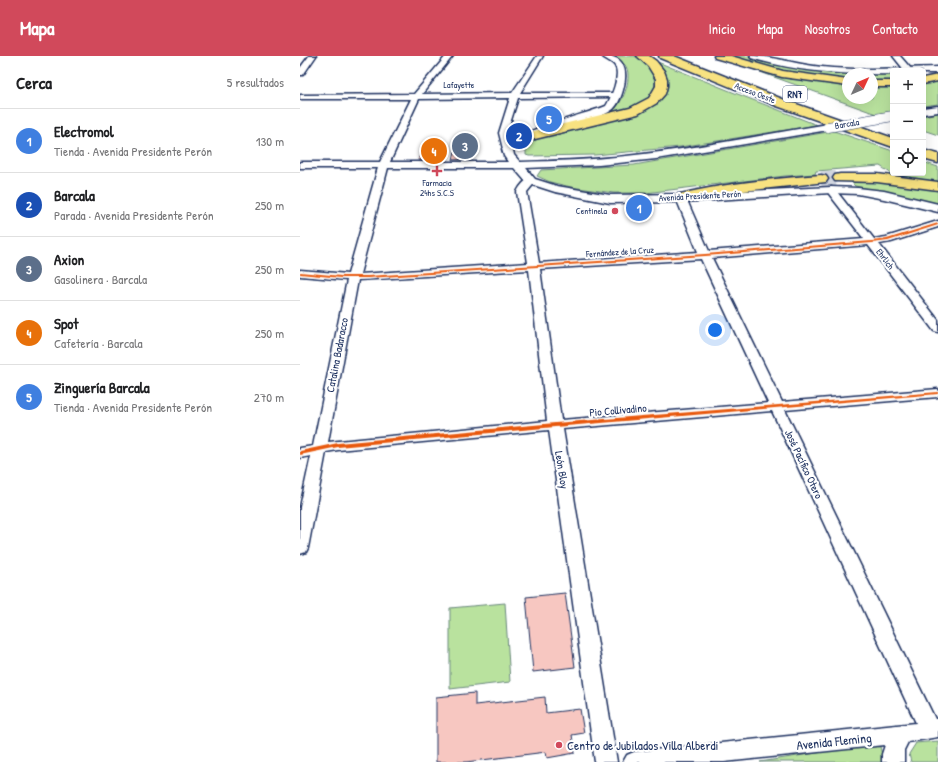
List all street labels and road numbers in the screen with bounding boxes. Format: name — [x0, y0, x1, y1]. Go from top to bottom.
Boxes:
street label: Lafayette — [444, 79, 475, 91]
street label: Acceso Oeste — [733, 80, 778, 106]
road number: RN7 — [783, 86, 807, 102]
street label: Barcala — [834, 116, 861, 132]
street label: Avenida Presidente Perón — [658, 188, 742, 204]
street label: Fernández de la Cruz — [585, 244, 655, 260]
street label: Ehrlich — [873, 246, 897, 272]
street label: Catalina Badaracco — [323, 316, 351, 393]
street label: Pio Collivadino — [589, 400, 648, 419]
street label: José Pacífico Otero — [782, 427, 826, 501]
street label: León Bloy — [552, 450, 572, 490]
street label: Avenida Fleming — [795, 728, 873, 754]

